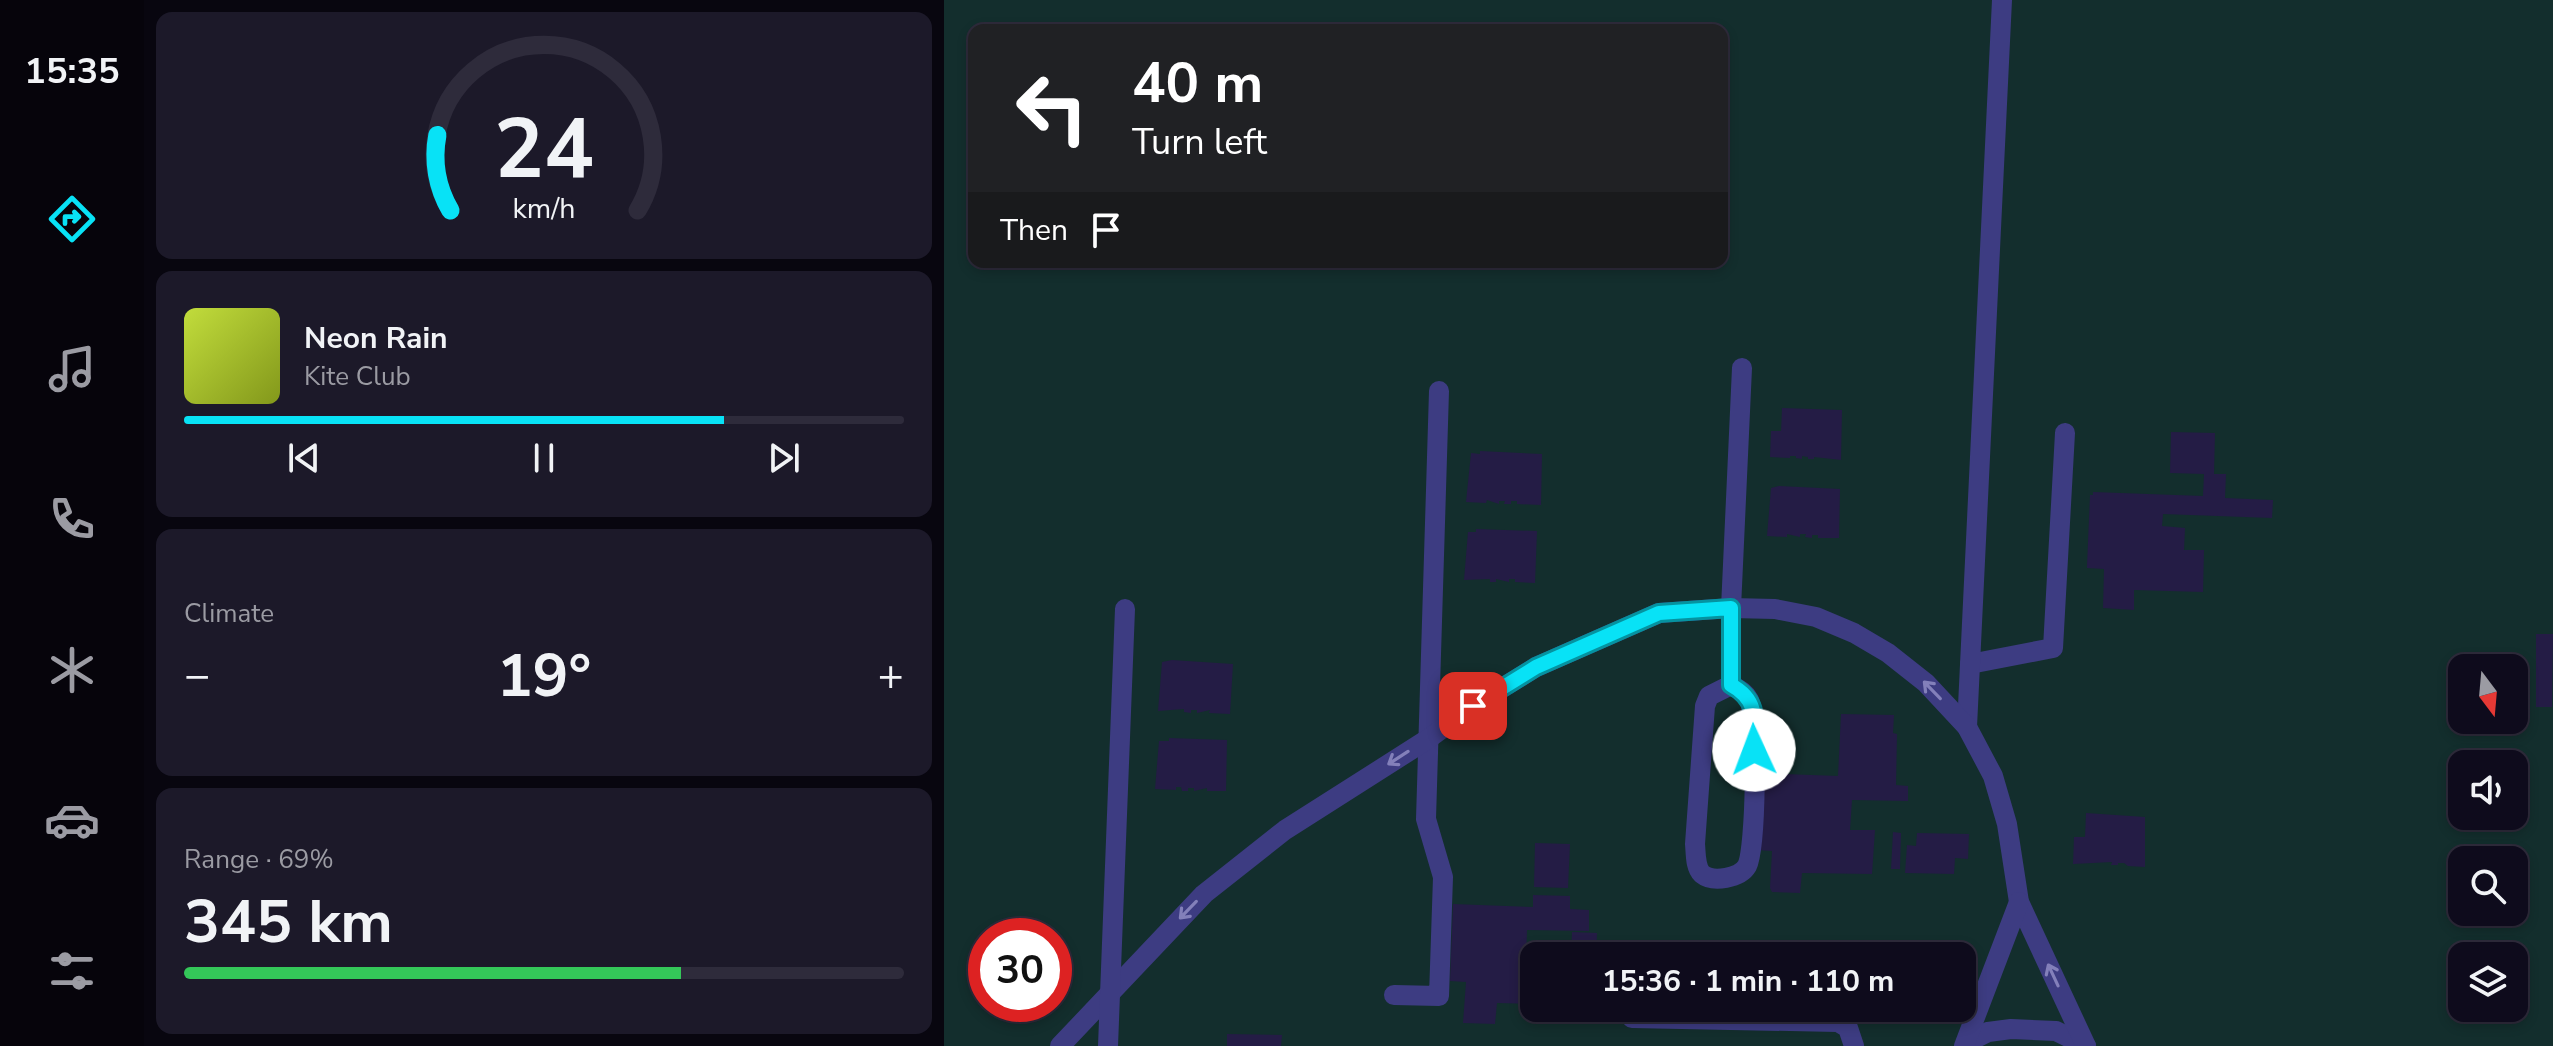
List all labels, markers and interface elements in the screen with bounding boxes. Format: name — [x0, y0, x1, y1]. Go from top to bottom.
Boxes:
text: 40 m — [1132, 45, 1263, 122]
text: 15:35 — [24, 47, 120, 96]
icon: left — [1000, 56, 1104, 160]
text: 24 — [494, 93, 594, 206]
text: Turn left — [1132, 118, 1267, 167]
text: km/h — [513, 189, 575, 228]
icon: directions — [44, 191, 100, 247]
icon: arrive — [1084, 208, 1128, 252]
text: Then — [1000, 210, 1068, 251]
text: Neon Rain — [304, 318, 448, 359]
icon: music — [44, 341, 100, 397]
text: Kite Club — [304, 359, 411, 394]
icon: previous — [282, 436, 326, 480]
icon: pause — [522, 436, 566, 480]
icon: next — [762, 436, 806, 480]
icon: phone — [44, 491, 100, 547]
text: Climate — [184, 596, 274, 631]
text: 19° — [497, 635, 591, 717]
icon: climate — [44, 642, 100, 698]
text: − — [184, 646, 210, 706]
text: + — [878, 646, 904, 706]
north arrow — [2448, 654, 2528, 734]
map controls — [2448, 654, 2528, 1022]
pin — [1439, 672, 1507, 740]
one-way arrow — [1923, 681, 1942, 700]
icon: arrive — [1451, 684, 1495, 728]
position arrow — [1712, 708, 1796, 792]
one-way arrow — [1387, 750, 1410, 766]
button: sound — [2448, 750, 2528, 830]
icon: car — [44, 792, 100, 848]
text: Range · 69% — [184, 842, 334, 877]
button: search — [2448, 846, 2528, 926]
text: 345 km — [184, 881, 393, 963]
one-way arrow — [1179, 900, 1198, 919]
speed limit sign: 30 — [968, 918, 1072, 1022]
button: layers — [2448, 942, 2528, 1022]
icon: filters — [44, 943, 100, 999]
text: 15:36 · 1 min · 110 m — [1602, 961, 1894, 1002]
one-way arrow — [2045, 964, 2060, 988]

